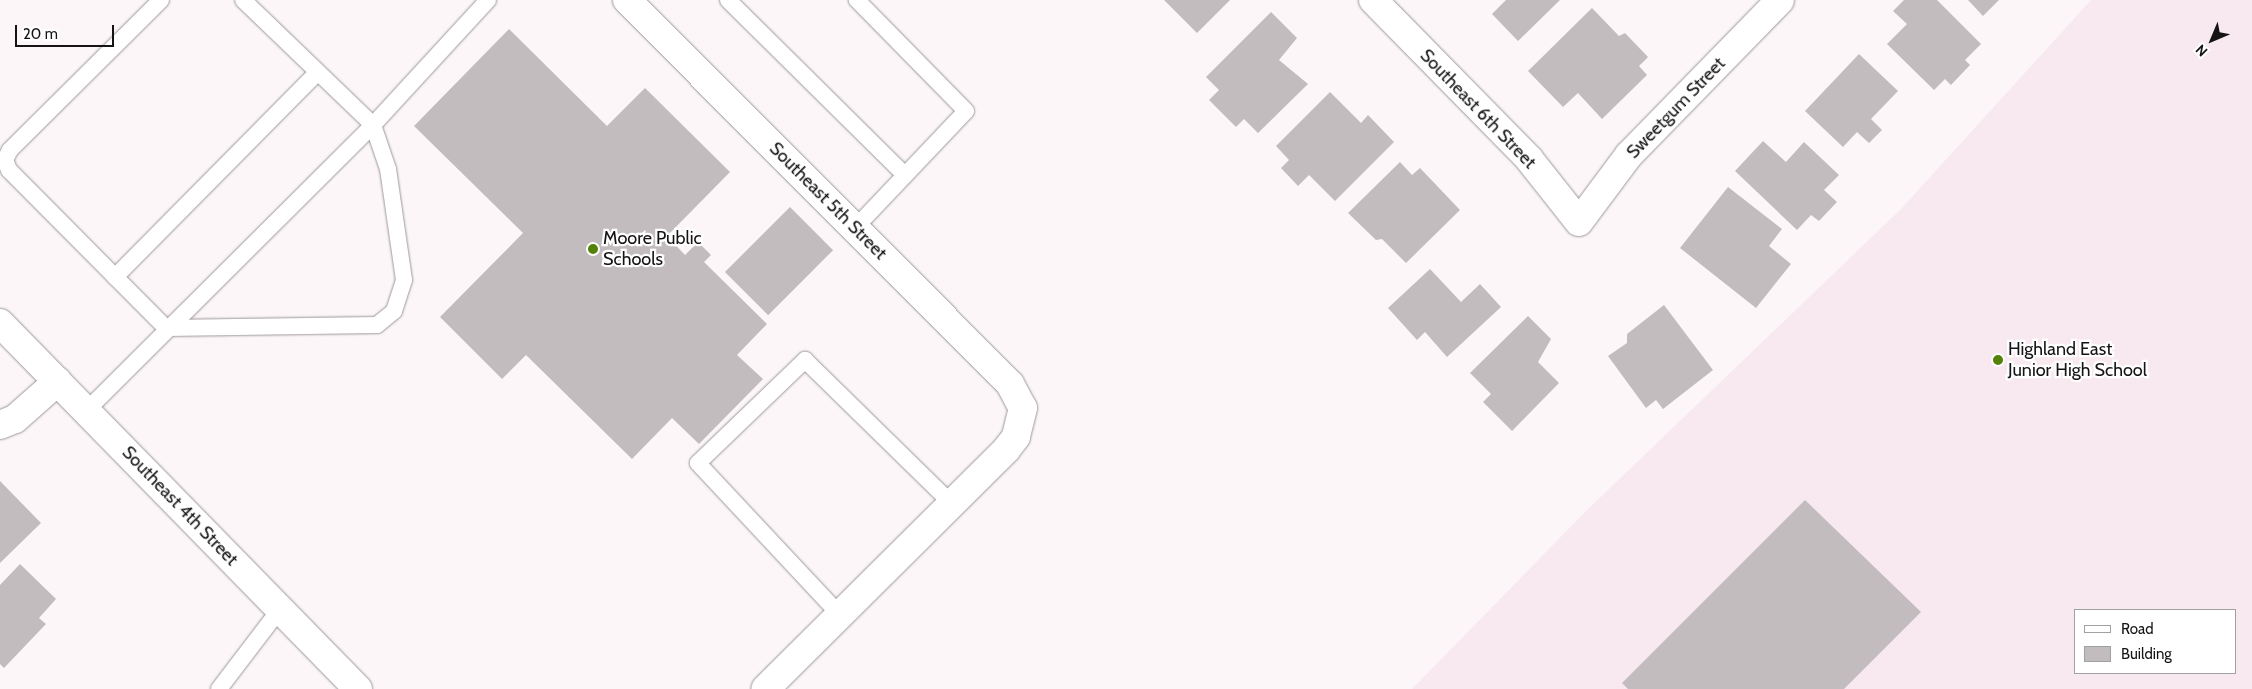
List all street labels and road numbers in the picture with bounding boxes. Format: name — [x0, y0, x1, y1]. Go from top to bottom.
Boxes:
street label: Southeast 6th Street — [1416, 45, 1540, 173]
street label: Sweetgum Street — [1622, 53, 1730, 163]
street label: Southeast 5th Street — [765, 138, 891, 264]
street label: Southeast 4th Street — [117, 442, 243, 570]

